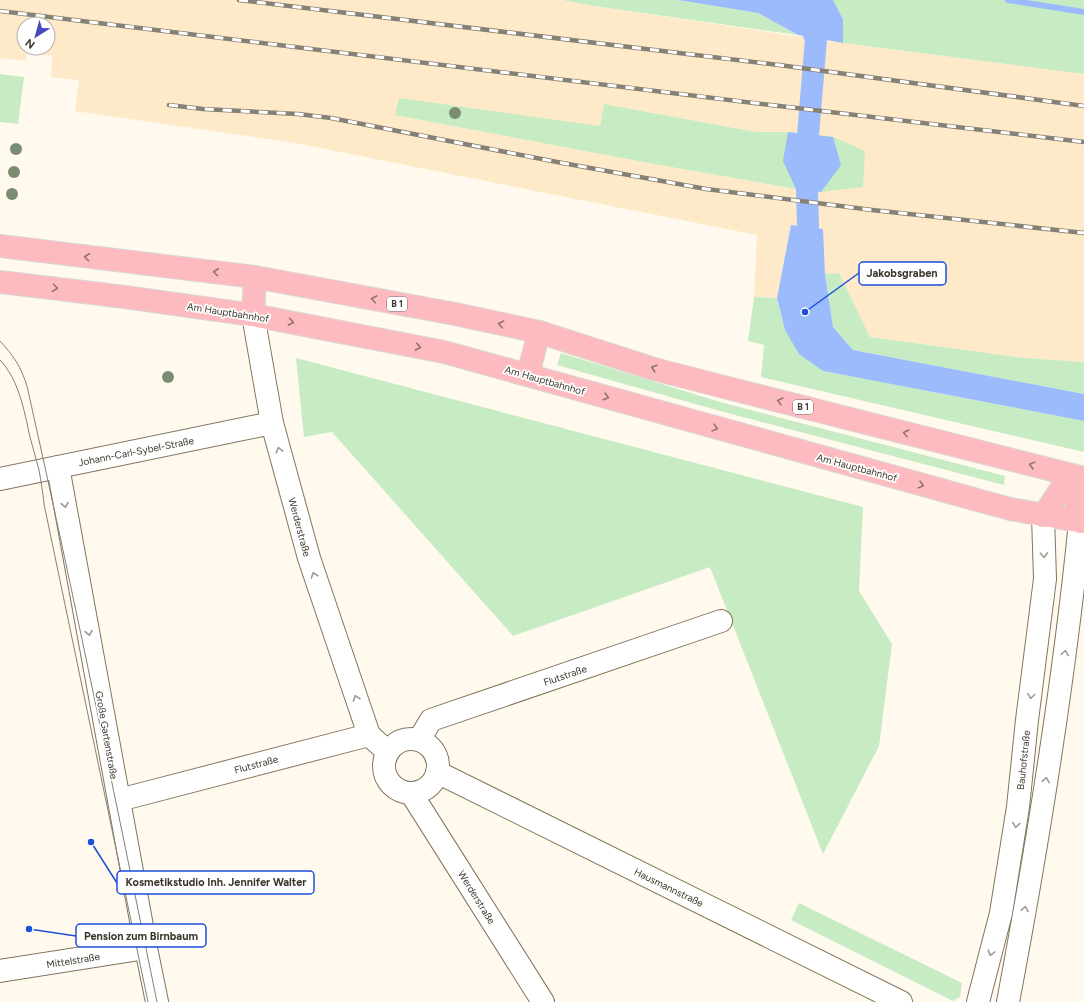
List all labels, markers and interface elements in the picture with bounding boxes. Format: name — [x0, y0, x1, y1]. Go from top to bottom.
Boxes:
north arrow — [16, 16, 56, 56]
text: N — [23, 36, 38, 51]
one-way arrow — [84, 253, 90, 262]
callout: Jakobsgraben — [859, 262, 946, 285]
text: Jakobsgraben — [866, 267, 938, 280]
one-way arrow — [213, 268, 219, 277]
one-way arrow — [52, 284, 58, 293]
one-way arrow — [370, 295, 377, 304]
road number: B 1 — [387, 297, 407, 311]
street label: Am Hauptbahnhof — [186, 300, 270, 325]
one-way arrow — [288, 318, 294, 326]
one-way arrow — [498, 320, 504, 328]
one-way arrow — [415, 342, 422, 351]
street label: Am Hauptbahnhof — [503, 363, 587, 398]
one-way arrow — [651, 364, 658, 373]
one-way arrow — [602, 392, 609, 401]
one-way arrow — [776, 398, 783, 406]
road number: B 1 — [793, 400, 813, 414]
one-way arrow — [712, 423, 718, 431]
one-way arrow — [903, 429, 910, 438]
street label: Johann-Carl-Sybel-Straße — [77, 434, 196, 469]
one-way arrow — [275, 446, 284, 453]
street label: Am Hauptbahnhof — [815, 450, 899, 485]
one-way arrow — [1029, 461, 1036, 470]
one-way arrow — [918, 480, 925, 489]
street label: Werderstraße — [285, 496, 314, 559]
one-way arrow — [61, 502, 69, 508]
one-way arrow — [1040, 552, 1049, 558]
one-way arrow — [311, 571, 319, 578]
one-way arrow — [84, 630, 93, 636]
one-way arrow — [1060, 650, 1069, 656]
street label: Flutstraße — [542, 662, 589, 689]
street label: Große Gartenstraße — [92, 690, 121, 781]
one-way arrow — [1026, 693, 1035, 699]
one-way arrow — [353, 694, 361, 701]
street label: Bauhofstraße — [1014, 729, 1033, 791]
street label: Flutstraße — [233, 752, 280, 777]
one-way arrow — [1041, 777, 1050, 783]
one-way arrow — [1012, 822, 1020, 828]
street label: Hausmannstraße — [632, 865, 706, 910]
street label: Werderstraße — [455, 868, 498, 927]
callout: Kosmetikstudio Inh. Jennifer Walter — [117, 871, 314, 894]
text: Kosmetikstudio Inh. Jennifer Walter — [126, 876, 307, 889]
one-way arrow — [1020, 906, 1029, 912]
callout: Pension zum Birnbaum — [76, 924, 206, 947]
text: Pension zum Birnbaum — [84, 930, 198, 943]
one-way arrow — [987, 949, 996, 956]
street label: Mittelstraße — [45, 950, 101, 971]

